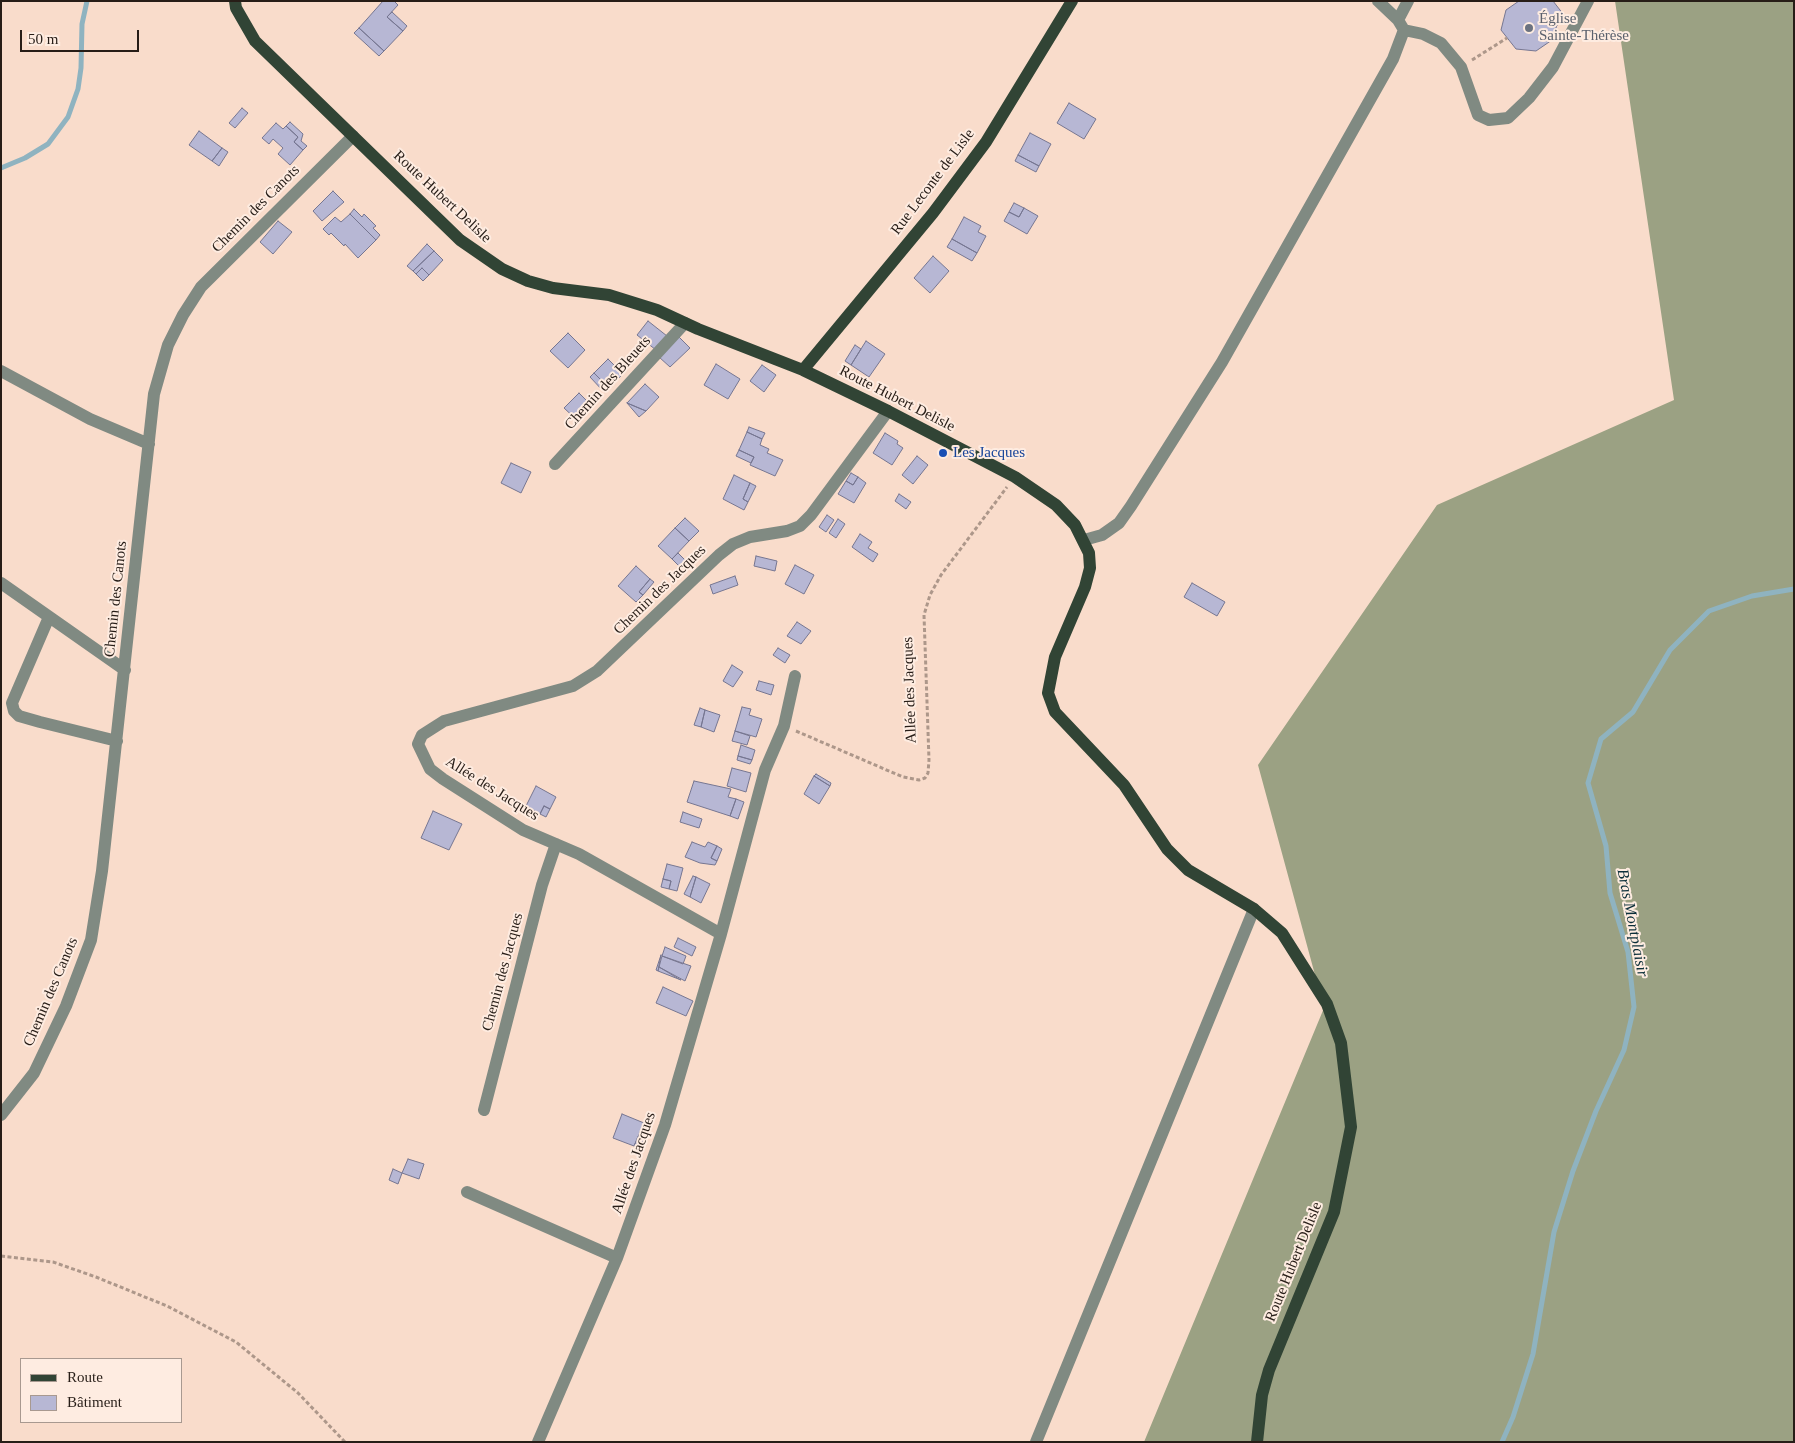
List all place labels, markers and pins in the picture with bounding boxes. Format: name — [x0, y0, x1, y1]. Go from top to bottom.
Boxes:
place label: Église Sainte-Thérèse — [1539, 10, 1629, 45]
marker: Église Sainte-Thérèse — [1523, 22, 1535, 34]
place label: Les Jacques — [953, 444, 1025, 462]
marker: Les Jacques — [937, 447, 949, 459]

